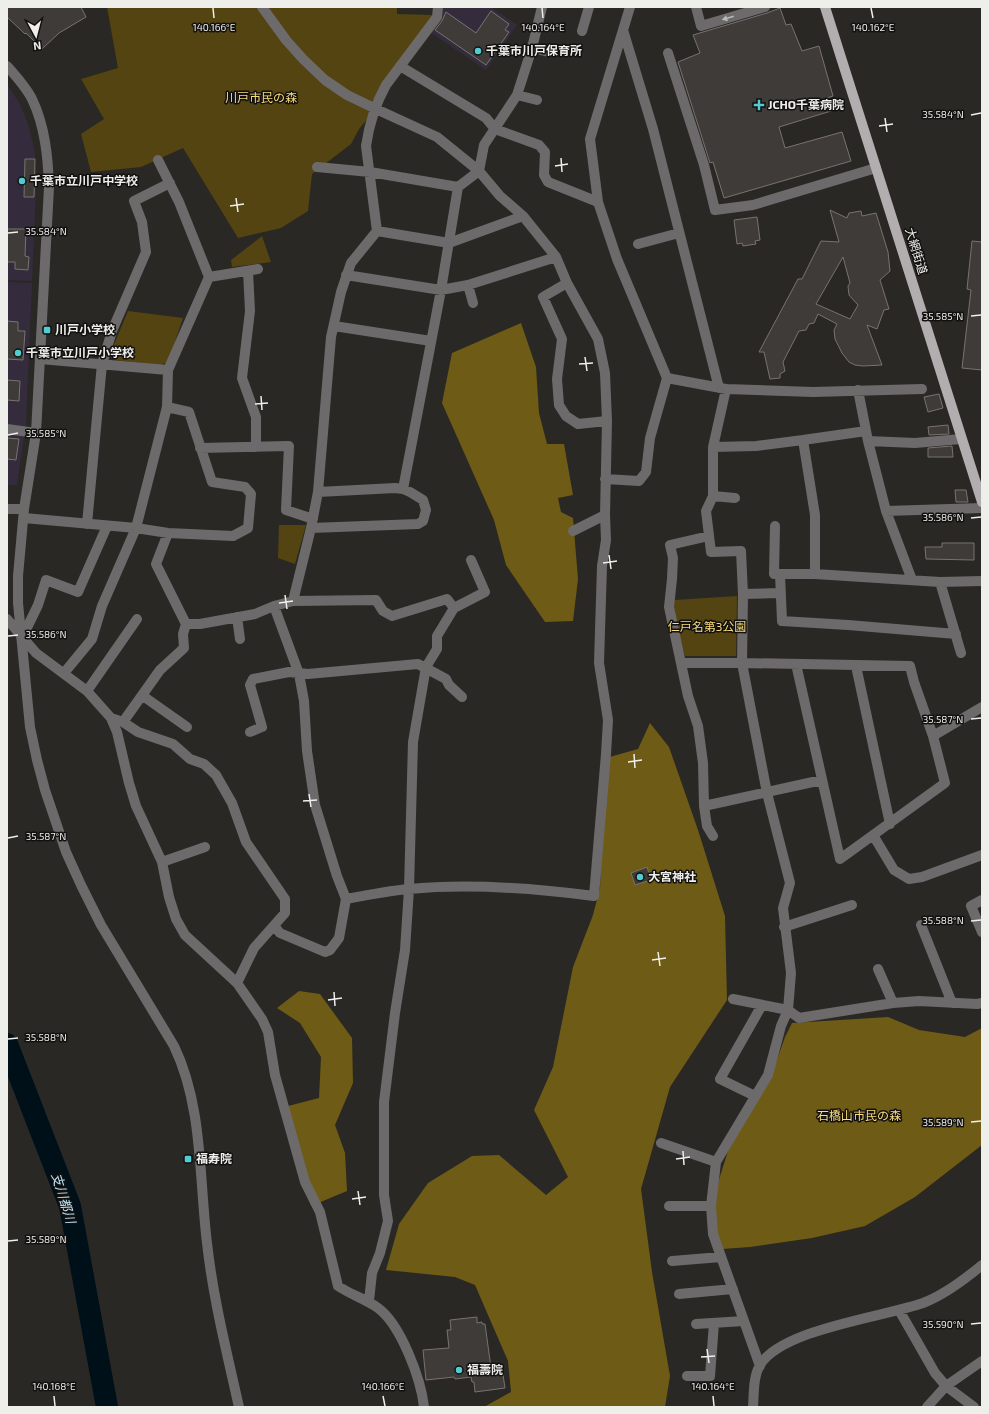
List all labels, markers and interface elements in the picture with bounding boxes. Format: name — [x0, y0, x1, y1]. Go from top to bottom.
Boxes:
one-way arrow — [721, 15, 733, 21]
north arrow — [16, 16, 56, 56]
text: 140.166°E — [193, 21, 236, 33]
text: 140.164°E — [521, 21, 565, 33]
text: 140.162°E — [852, 21, 895, 33]
text: N — [32, 39, 42, 53]
place label: 千葉市川戸保育所 — [486, 43, 582, 57]
marker: 千葉市川戸保育所 — [473, 46, 483, 56]
park label: 川戸市民の森 — [225, 90, 297, 104]
place label: JCHO千葉病院 — [768, 97, 844, 111]
marker: JCHO千葉病院 — [753, 99, 765, 111]
text: 35.584°N — [922, 108, 964, 120]
place label: 千葉市立川戸中学校 — [30, 173, 138, 187]
marker: 千葉市立川戸中学校 — [17, 176, 27, 186]
text: 35.584°N — [25, 225, 67, 237]
street label: 大網街道 — [903, 226, 931, 276]
text: 35.585°N — [923, 310, 963, 322]
place label: 川戸小学校 — [55, 322, 115, 336]
marker: 川戸小学校 — [42, 325, 52, 335]
place label: 千葉市立川戸小学校 — [26, 345, 134, 359]
marker: 千葉市立川戸小学校 — [13, 348, 23, 358]
text: 35.585°N — [26, 427, 66, 439]
text: 35.586°N — [922, 511, 964, 523]
park label: 仁戸名第3公園 — [668, 619, 746, 633]
text: 35.586°N — [25, 628, 67, 640]
text: 35.587°N — [923, 713, 963, 725]
text: 35.587°N — [26, 830, 66, 842]
place label: 大宮神社 — [648, 869, 696, 883]
marker: 大宮神社 — [635, 872, 645, 882]
text: 35.588°N — [922, 914, 964, 926]
text: 35.588°N — [25, 1031, 67, 1043]
park label: 石橋山市民の森 — [817, 1108, 901, 1122]
text: 35.589°N — [922, 1116, 964, 1128]
place label: 福寿院 — [196, 1151, 232, 1165]
marker: 福寿院 — [183, 1154, 193, 1164]
water label: 支川都川 — [49, 1171, 80, 1227]
text: 35.589°N — [25, 1233, 67, 1245]
text: 35.590°N — [923, 1318, 964, 1330]
place label: 福壽院 — [467, 1362, 503, 1376]
marker: 福壽院 — [454, 1365, 464, 1375]
text: 140.168°E — [32, 1380, 76, 1392]
text: 140.166°E — [362, 1380, 405, 1392]
text: 140.164°E — [691, 1380, 735, 1392]

